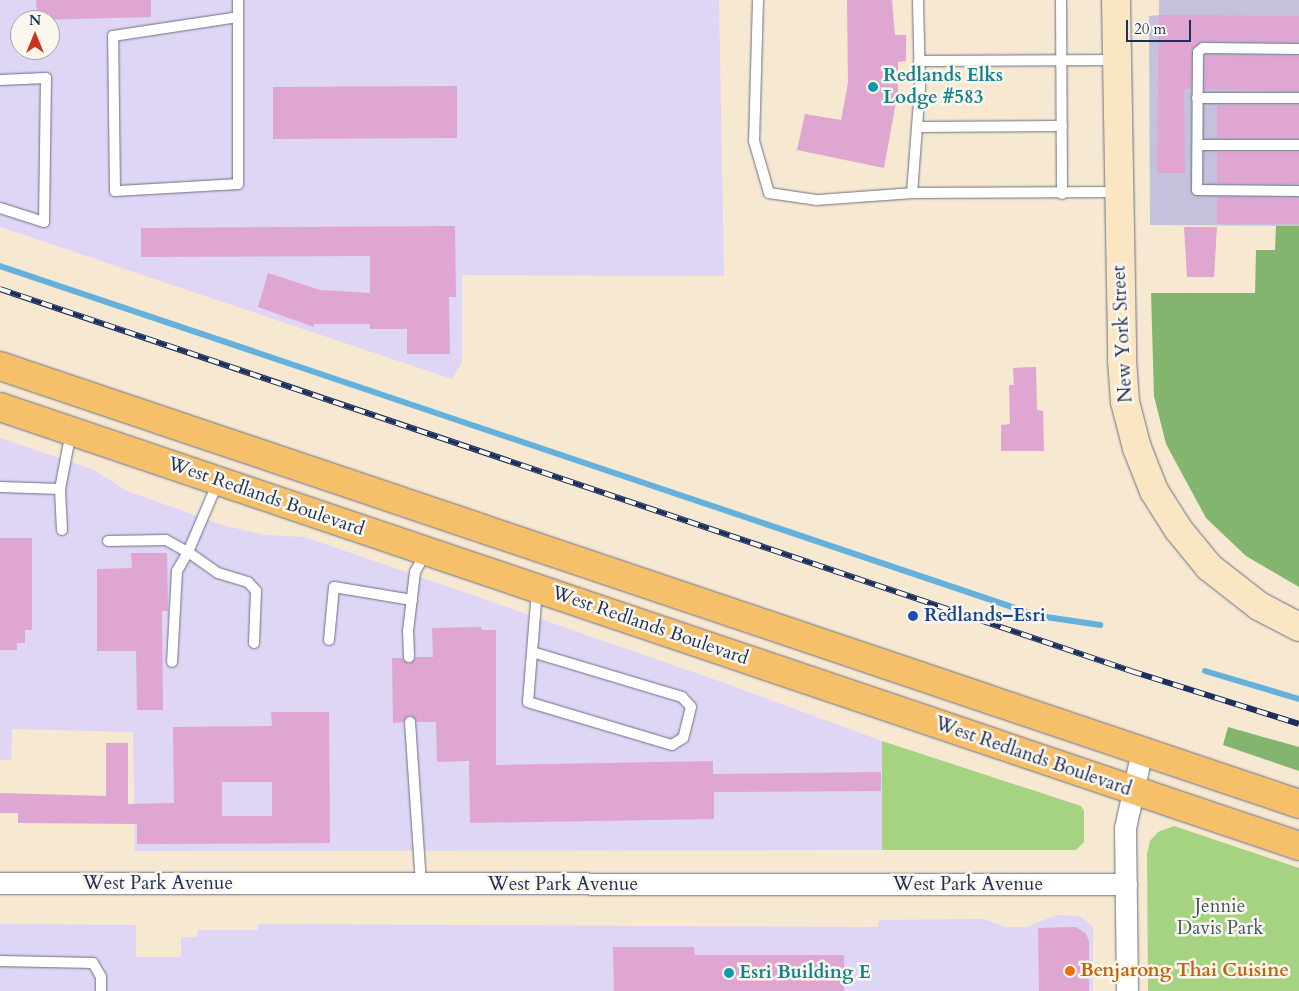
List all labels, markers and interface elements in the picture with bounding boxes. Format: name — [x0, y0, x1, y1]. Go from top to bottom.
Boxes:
north arrow — [10, 10, 60, 60]
scale bar — [1129, 10, 1194, 42]
text: N — [29, 11, 41, 30]
text: 20 m — [1134, 19, 1166, 39]
place label: Redlands Elks Lodge #583 — [883, 65, 1003, 109]
marker: Redlands Elks Lodge #583 — [867, 81, 879, 93]
street label: New York Street — [1108, 265, 1138, 403]
street label: West Redlands Boulevard — [165, 453, 367, 541]
street label: West Redlands Boulevard — [549, 582, 751, 670]
place label: Redlands–Esri — [924, 605, 1046, 627]
marker: Redlands–Esri — [906, 609, 920, 623]
street label: West Redlands Boulevard — [932, 713, 1134, 801]
street label: West Park Avenue — [83, 873, 233, 895]
street label: West Park Avenue — [488, 874, 638, 896]
street label: West Park Avenue — [893, 874, 1043, 896]
park label: Jennie Davis Park — [1177, 896, 1263, 940]
place label: Benjarong Thai Cuisine — [1080, 960, 1289, 982]
place label: Esri Building E — [739, 962, 871, 984]
marker: Benjarong Thai Cuisine — [1064, 965, 1076, 977]
marker: Esri Building E — [723, 967, 735, 979]

